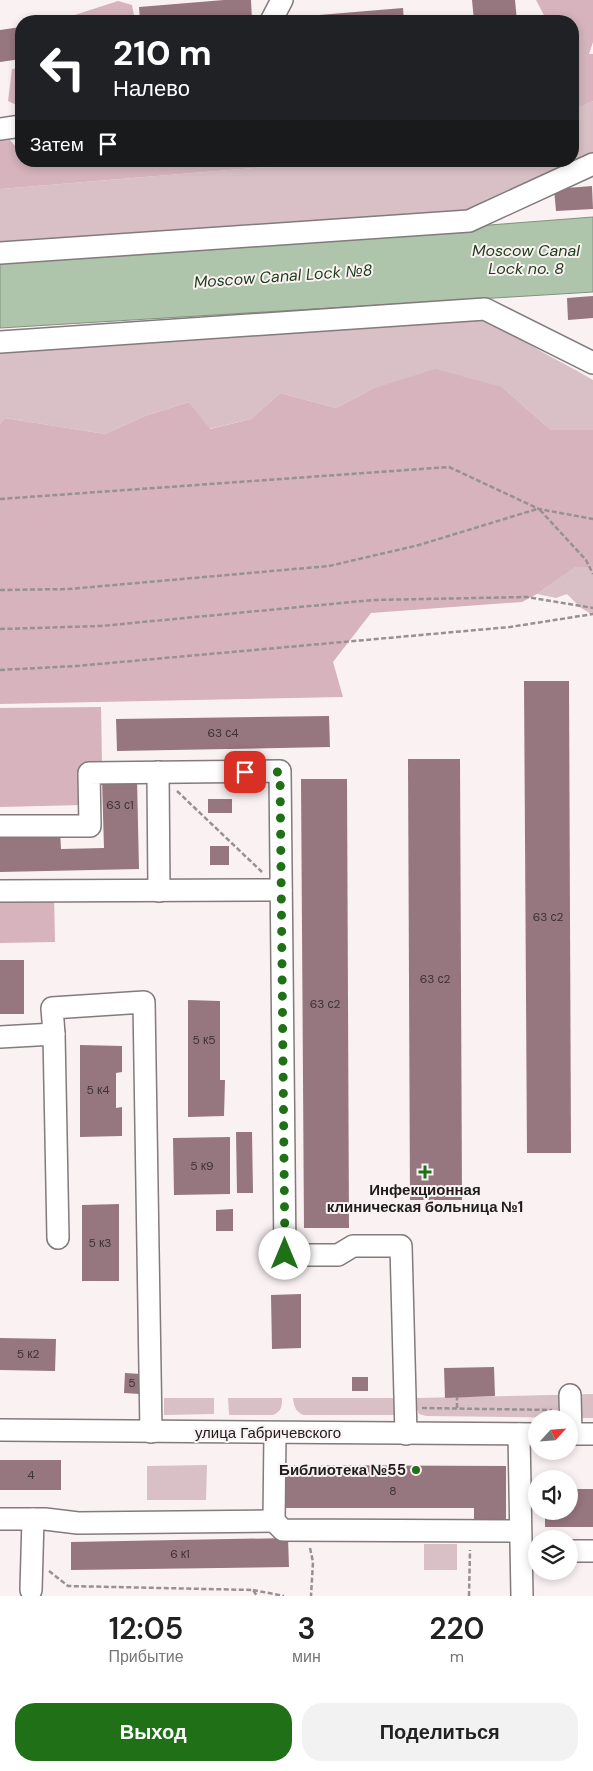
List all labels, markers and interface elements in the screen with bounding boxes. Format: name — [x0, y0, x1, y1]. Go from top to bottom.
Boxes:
text: 210 m — [113, 30, 212, 76]
icon: left — [30, 35, 95, 100]
text: Налево — [113, 74, 190, 103]
icon: arrive — [94, 130, 122, 158]
text: Затем — [30, 132, 84, 157]
water label: Moscow Canal Lock no. 8 — [472, 240, 580, 279]
water label: Moscow Canal Lock №8 — [193, 259, 373, 293]
house number: 63 с4 — [207, 725, 239, 741]
pin — [224, 751, 266, 793]
icon: arrive — [231, 758, 259, 786]
house number: 63 с1 — [106, 797, 134, 813]
house number: 63 с2 — [533, 909, 563, 925]
house number: 63 с2 — [420, 971, 450, 987]
house number: 63 с2 — [310, 996, 340, 1012]
house number: 5 к5 — [192, 1032, 216, 1048]
house number: 5 к4 — [86, 1082, 110, 1098]
house number: 5 к9 — [190, 1158, 214, 1174]
marker: Инфекционная клиническая больница №1 — [418, 1165, 432, 1179]
place label: Инфекционная клиническая больница №1 — [327, 1180, 523, 1217]
position arrow — [258, 1227, 310, 1279]
house number: 5 к3 — [89, 1235, 111, 1251]
house number: 5 к2 — [17, 1346, 39, 1362]
house number: 5 — [128, 1375, 136, 1391]
north arrow — [528, 1410, 578, 1460]
map controls — [528, 1410, 578, 1580]
street label: улица Габричевского — [195, 1423, 341, 1443]
place label: Библиотека №55 — [279, 1460, 406, 1480]
marker: Библиотека №55 — [410, 1464, 422, 1476]
house number: 4 — [27, 1467, 35, 1483]
button: sound — [528, 1470, 578, 1520]
house number: 8 — [389, 1483, 397, 1499]
button: layers — [528, 1530, 578, 1580]
house number: 6 к1 — [170, 1546, 190, 1562]
text: 12:05 — [109, 1609, 183, 1648]
text: 3 — [297, 1609, 315, 1648]
text: 220 — [429, 1609, 485, 1648]
text: Прибытие — [108, 1646, 184, 1667]
text: мин — [292, 1646, 321, 1667]
text: m — [450, 1646, 464, 1667]
button: Выход — [15, 1703, 292, 1761]
button: Поделиться — [302, 1703, 578, 1761]

